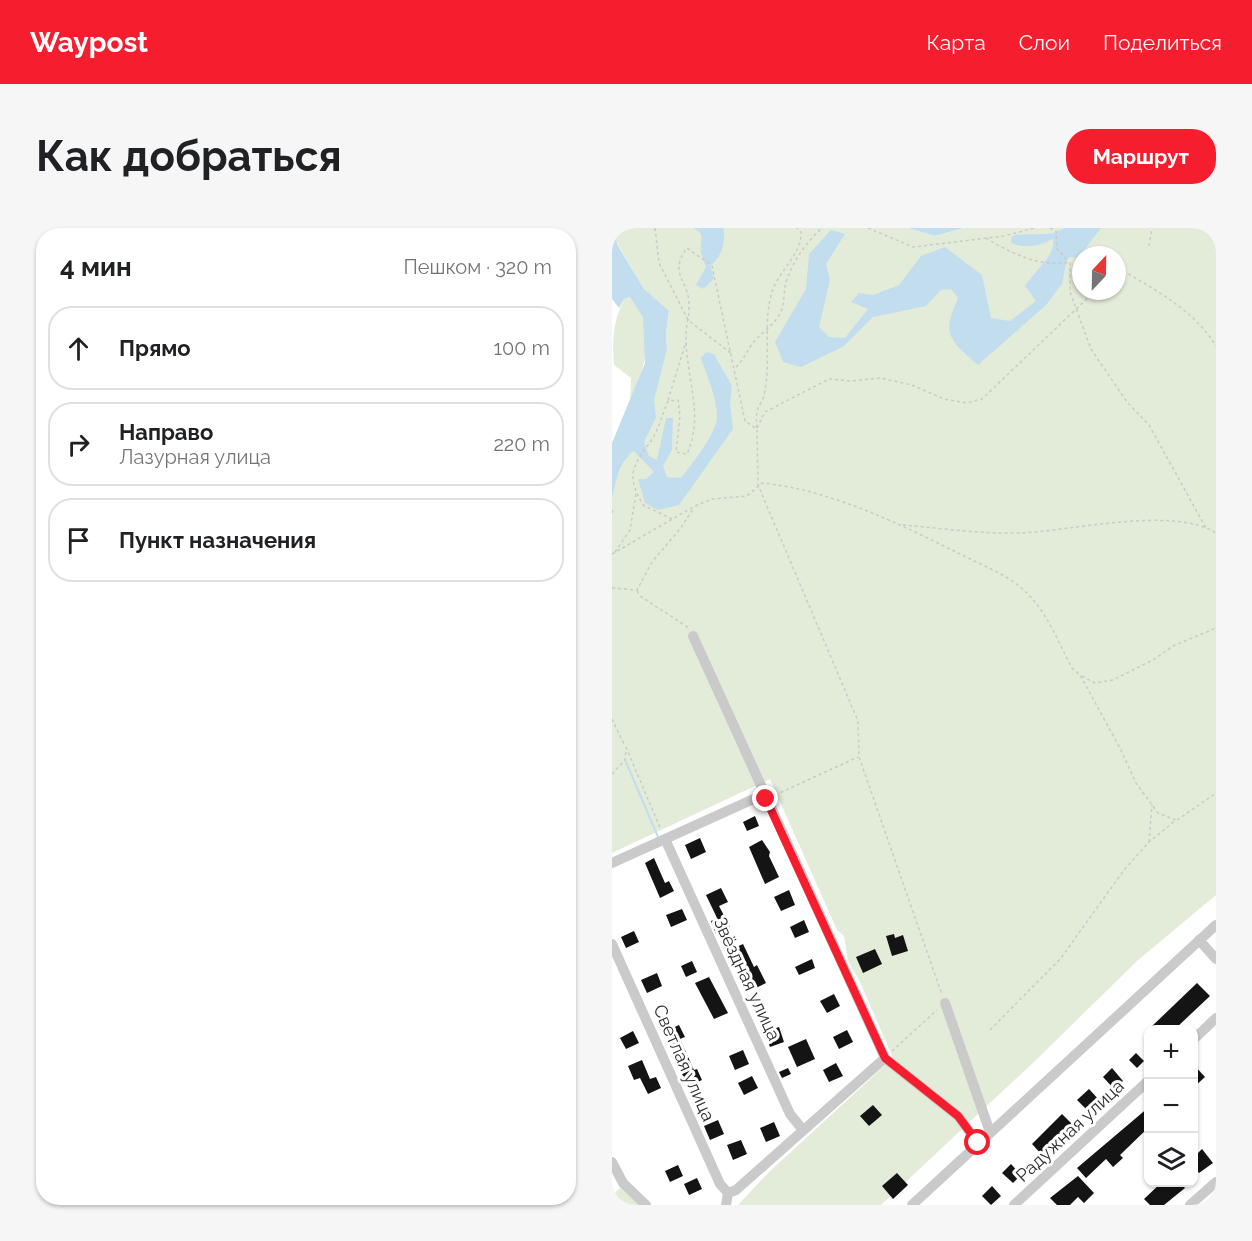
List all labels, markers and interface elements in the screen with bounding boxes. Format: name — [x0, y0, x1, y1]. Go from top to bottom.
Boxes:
text: Waypost — [30, 26, 148, 59]
text: Карта — [927, 30, 986, 55]
text: Слои — [1019, 30, 1070, 55]
text: Поделиться — [1103, 30, 1222, 55]
button: Маршрут — [1066, 129, 1216, 184]
text: Как добраться — [36, 132, 342, 181]
north arrow — [1072, 246, 1126, 300]
text: 4 мин — [60, 252, 132, 282]
text: Пешком · 320 m — [403, 255, 552, 279]
icon: ahead — [62, 332, 95, 365]
text: Прямо — [119, 335, 191, 361]
text: 100 m — [493, 336, 550, 360]
text: Направо — [119, 419, 213, 445]
icon: right — [62, 428, 95, 461]
text: 220 m — [493, 432, 550, 456]
text: Лазурная улица — [119, 445, 271, 469]
icon: arrive — [62, 524, 95, 557]
text: Пункт назначения — [119, 527, 316, 553]
route end — [752, 785, 778, 811]
street label: Звёздная улица — [710, 914, 785, 1044]
street label: Светлая улица — [649, 1001, 720, 1124]
map controls — [1144, 1025, 1198, 1187]
button: + — [1144, 1025, 1198, 1079]
street label: Радужная улица — [1011, 1075, 1128, 1186]
button: − — [1144, 1079, 1198, 1133]
route start — [964, 1129, 990, 1155]
button: layers — [1144, 1133, 1198, 1187]

